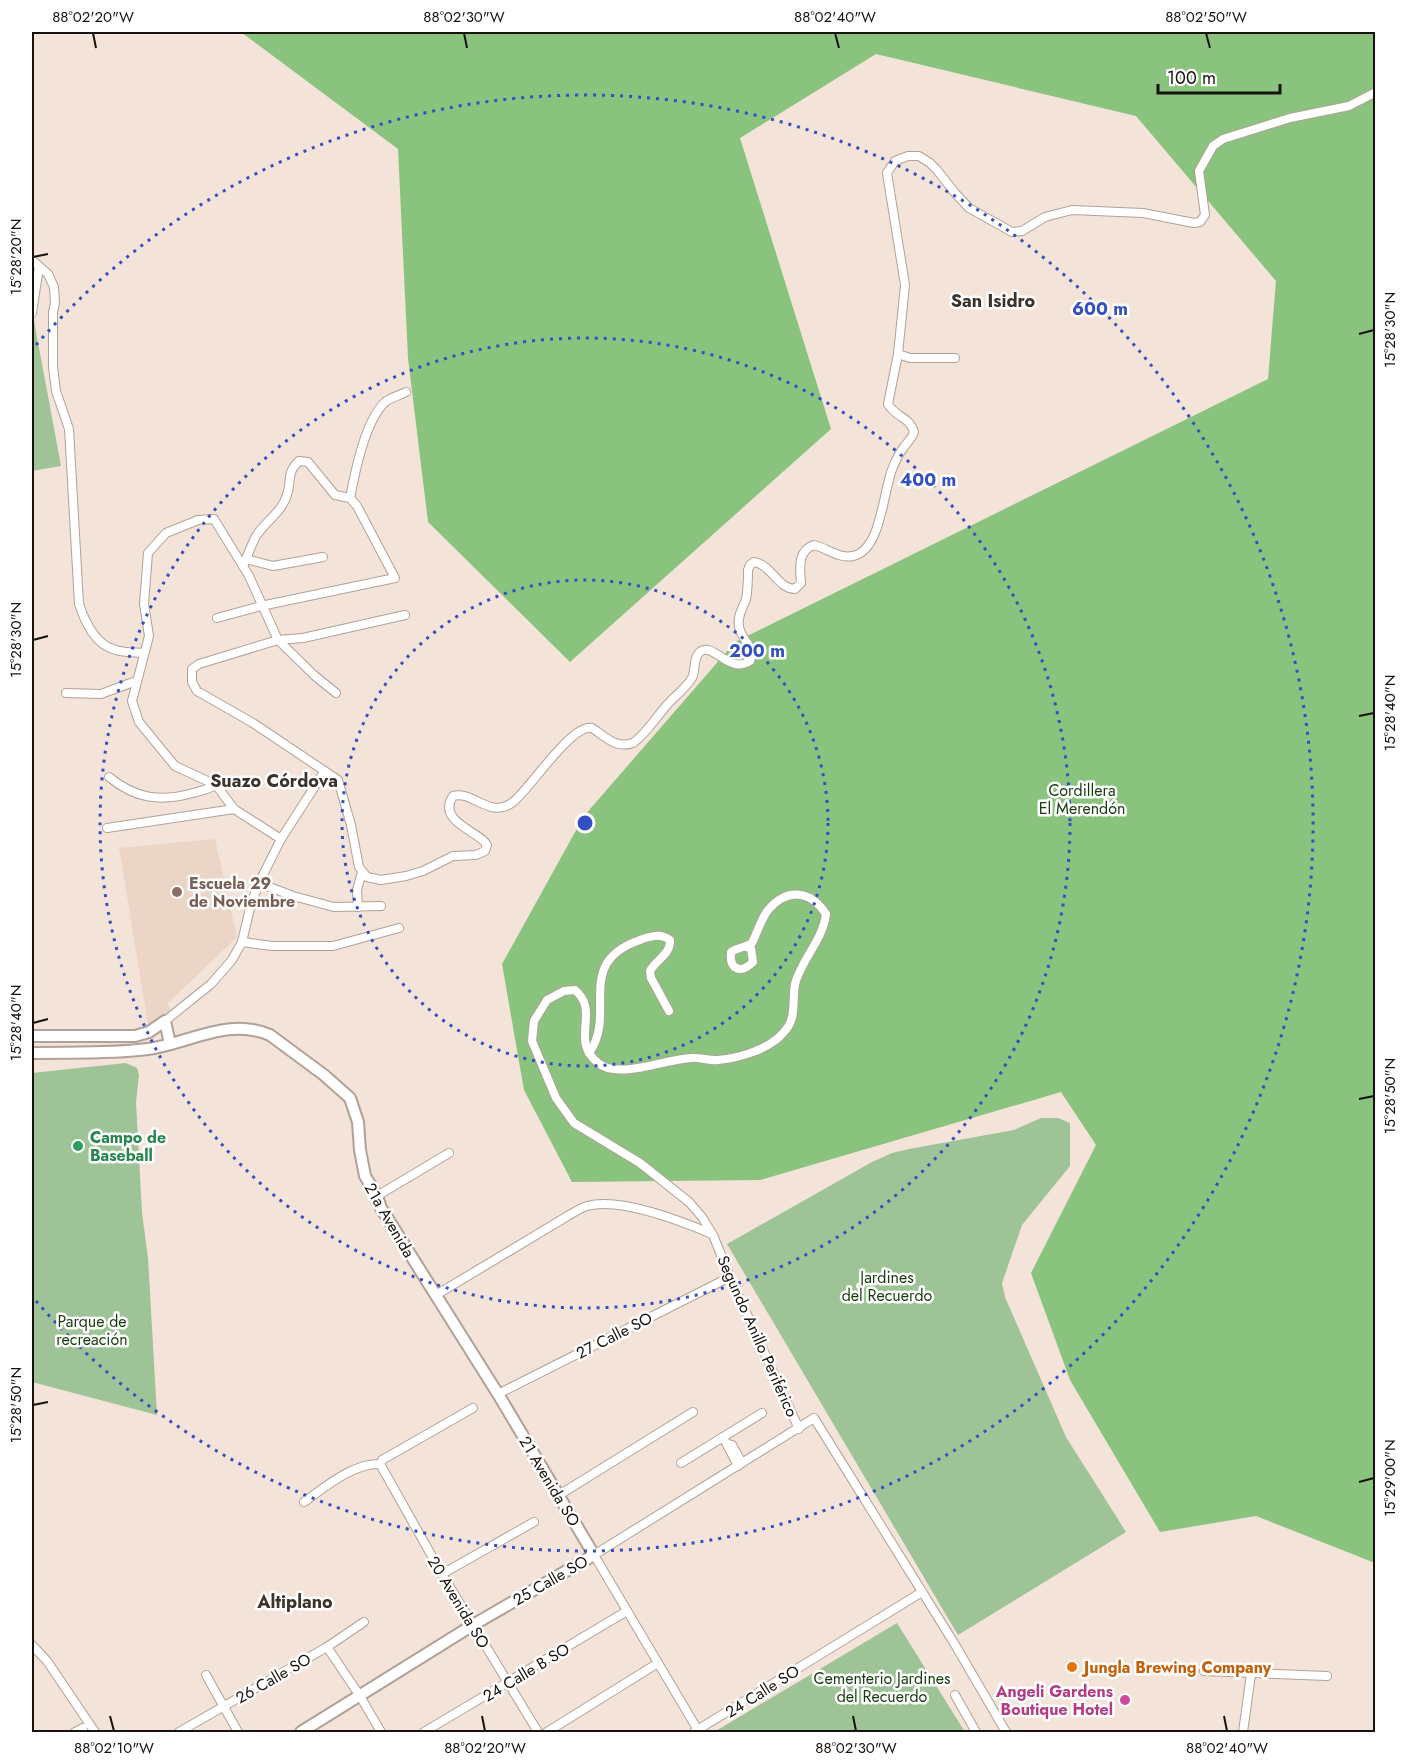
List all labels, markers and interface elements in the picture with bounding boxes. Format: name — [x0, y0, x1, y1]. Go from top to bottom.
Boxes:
text: 88°02'20"W — [52, 6, 134, 28]
text: 88°02'30"W — [423, 6, 505, 28]
text: 88°02'40"W — [794, 6, 876, 28]
text: 88°02'50"W — [1165, 6, 1247, 28]
scale bar — [1158, 57, 1280, 95]
text: 100 m — [1167, 65, 1216, 91]
text: 15°28'20"N — [5, 219, 27, 295]
district label: San Isidro — [951, 288, 1036, 314]
text: 15°28'30"N — [1379, 292, 1401, 368]
text: 600 m — [1072, 296, 1128, 322]
text: 400 m — [900, 467, 956, 493]
text: 15°28'30"N — [5, 602, 27, 678]
text: 200 m — [729, 638, 785, 664]
text: 15°28'40"N — [1379, 675, 1401, 751]
district label: Suazo Córdova — [210, 768, 338, 794]
park label: Cordillera El Merendón — [1039, 779, 1125, 820]
centre of rings — [575, 813, 595, 833]
place label: Escuela 29 de Noviembre — [189, 872, 295, 913]
marker: Escuela 29 de Noviembre — [170, 885, 184, 899]
text: 15°28'40"N — [5, 985, 27, 1061]
text: 15°28'50"N — [1379, 1058, 1401, 1134]
place label: Campo de Baseball — [90, 1126, 166, 1167]
marker: Campo de Baseball — [71, 1139, 85, 1153]
street label: 21a Avenida — [359, 1179, 420, 1262]
street label: Segundo Anillo Periférico — [712, 1252, 804, 1421]
park label: Jardines del Recuerdo — [842, 1266, 933, 1307]
street label: 27 Calle SO — [572, 1306, 656, 1364]
park label: Parque de recreación — [56, 1310, 128, 1351]
text: 15°28'50"N — [5, 1367, 27, 1443]
street label: 21 Avenida SO — [514, 1432, 586, 1531]
text: 15°29'00"N — [1379, 1439, 1401, 1517]
street label: 25 Calle SO — [508, 1550, 592, 1611]
street label: 20 Avenida SO — [422, 1552, 495, 1653]
district label: Altiplano — [256, 1589, 333, 1615]
street label: 24 Calle B SO — [479, 1637, 574, 1707]
street label: 26 Calle SO — [231, 1648, 315, 1709]
place label: Jungla Brewing Company — [1081, 1656, 1272, 1679]
street label: 24 Calle SO — [721, 1659, 804, 1723]
marker: Jungla Brewing Company — [1065, 1660, 1079, 1674]
park label: Cementerio Jardines del Recuerdo — [814, 1667, 950, 1708]
place label: Angeli Gardens Boutique Hotel — [995, 1680, 1113, 1721]
marker: Angeli Gardens Boutique Hotel — [1118, 1693, 1132, 1707]
text: 88°02'10"W — [74, 1737, 154, 1759]
text: 88°02'20"W — [444, 1737, 526, 1759]
text: 88°02'30"W — [815, 1737, 897, 1759]
text: 88°02'40"W — [1186, 1737, 1268, 1759]

